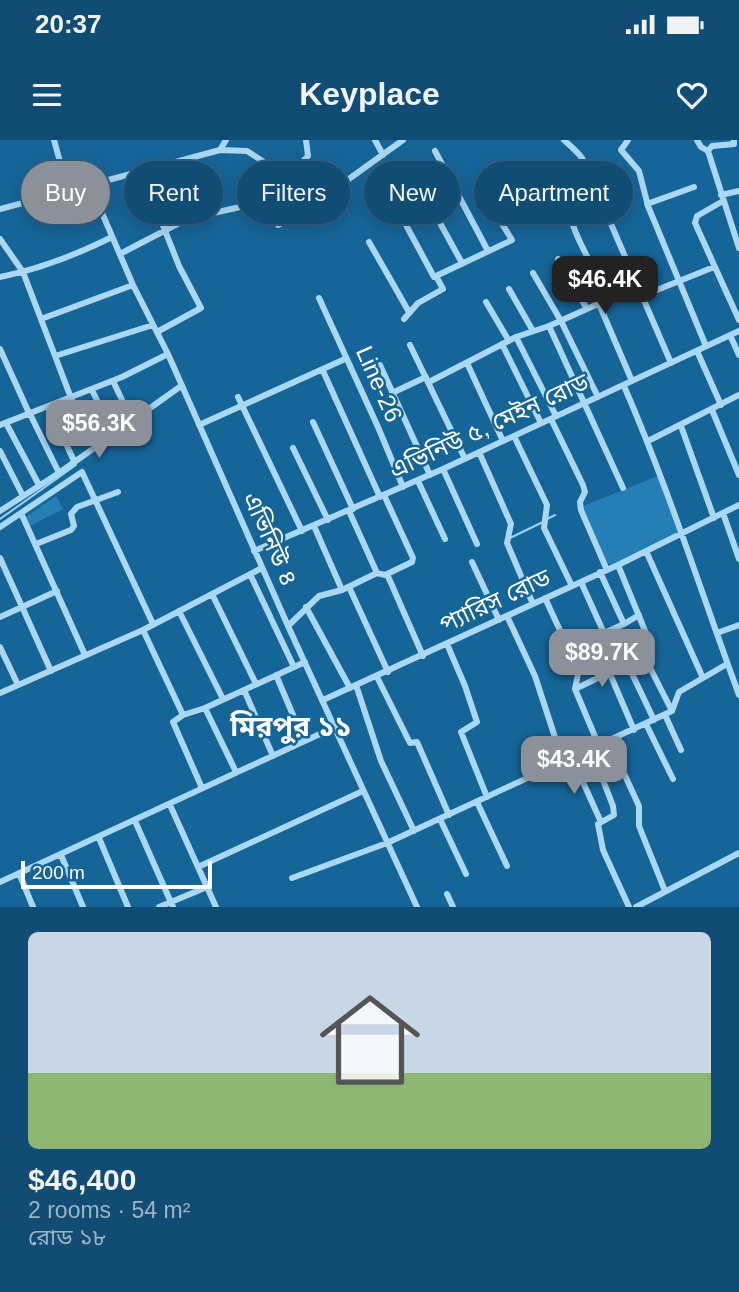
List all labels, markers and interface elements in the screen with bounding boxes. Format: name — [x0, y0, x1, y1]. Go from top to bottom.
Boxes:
text: 20:37 — [35, 9, 102, 39]
icon: menu — [28, 76, 66, 114]
text: Keyplace — [299, 76, 440, 112]
icon: heart — [673, 76, 711, 114]
chip: Buy — [21, 161, 110, 224]
chip: Rent — [124, 161, 223, 224]
chip: Filters — [237, 161, 350, 224]
chip: New — [364, 161, 460, 224]
chip: Apartment — [474, 161, 633, 224]
pin: $46.4K — [548, 256, 662, 316]
text: $46.4K — [568, 266, 642, 292]
street label: Line-26 — [351, 342, 408, 426]
street label: এভিনিউ ৫, মেইন রোড — [385, 367, 593, 484]
pin: $56.3K — [42, 400, 156, 460]
text: $56.3K — [62, 410, 136, 436]
street label: এভিনিউ ৪ — [238, 488, 303, 590]
street label: প্যারিস রোড — [435, 563, 555, 638]
pin: $89.7K — [545, 630, 659, 689]
text: $89.7K — [565, 639, 639, 665]
district label: মিরপুর ১১ — [229, 710, 352, 744]
pin: $43.4K — [517, 736, 631, 796]
text: $43.4K — [537, 746, 611, 772]
scale bar — [21, 858, 212, 890]
text: 200 m — [32, 862, 85, 883]
icon: home — [307, 977, 433, 1103]
text: $46,400 — [28, 1163, 136, 1196]
text: 2 rooms · 54 m² — [28, 1197, 190, 1223]
text: রোড ১৮ — [28, 1224, 106, 1250]

